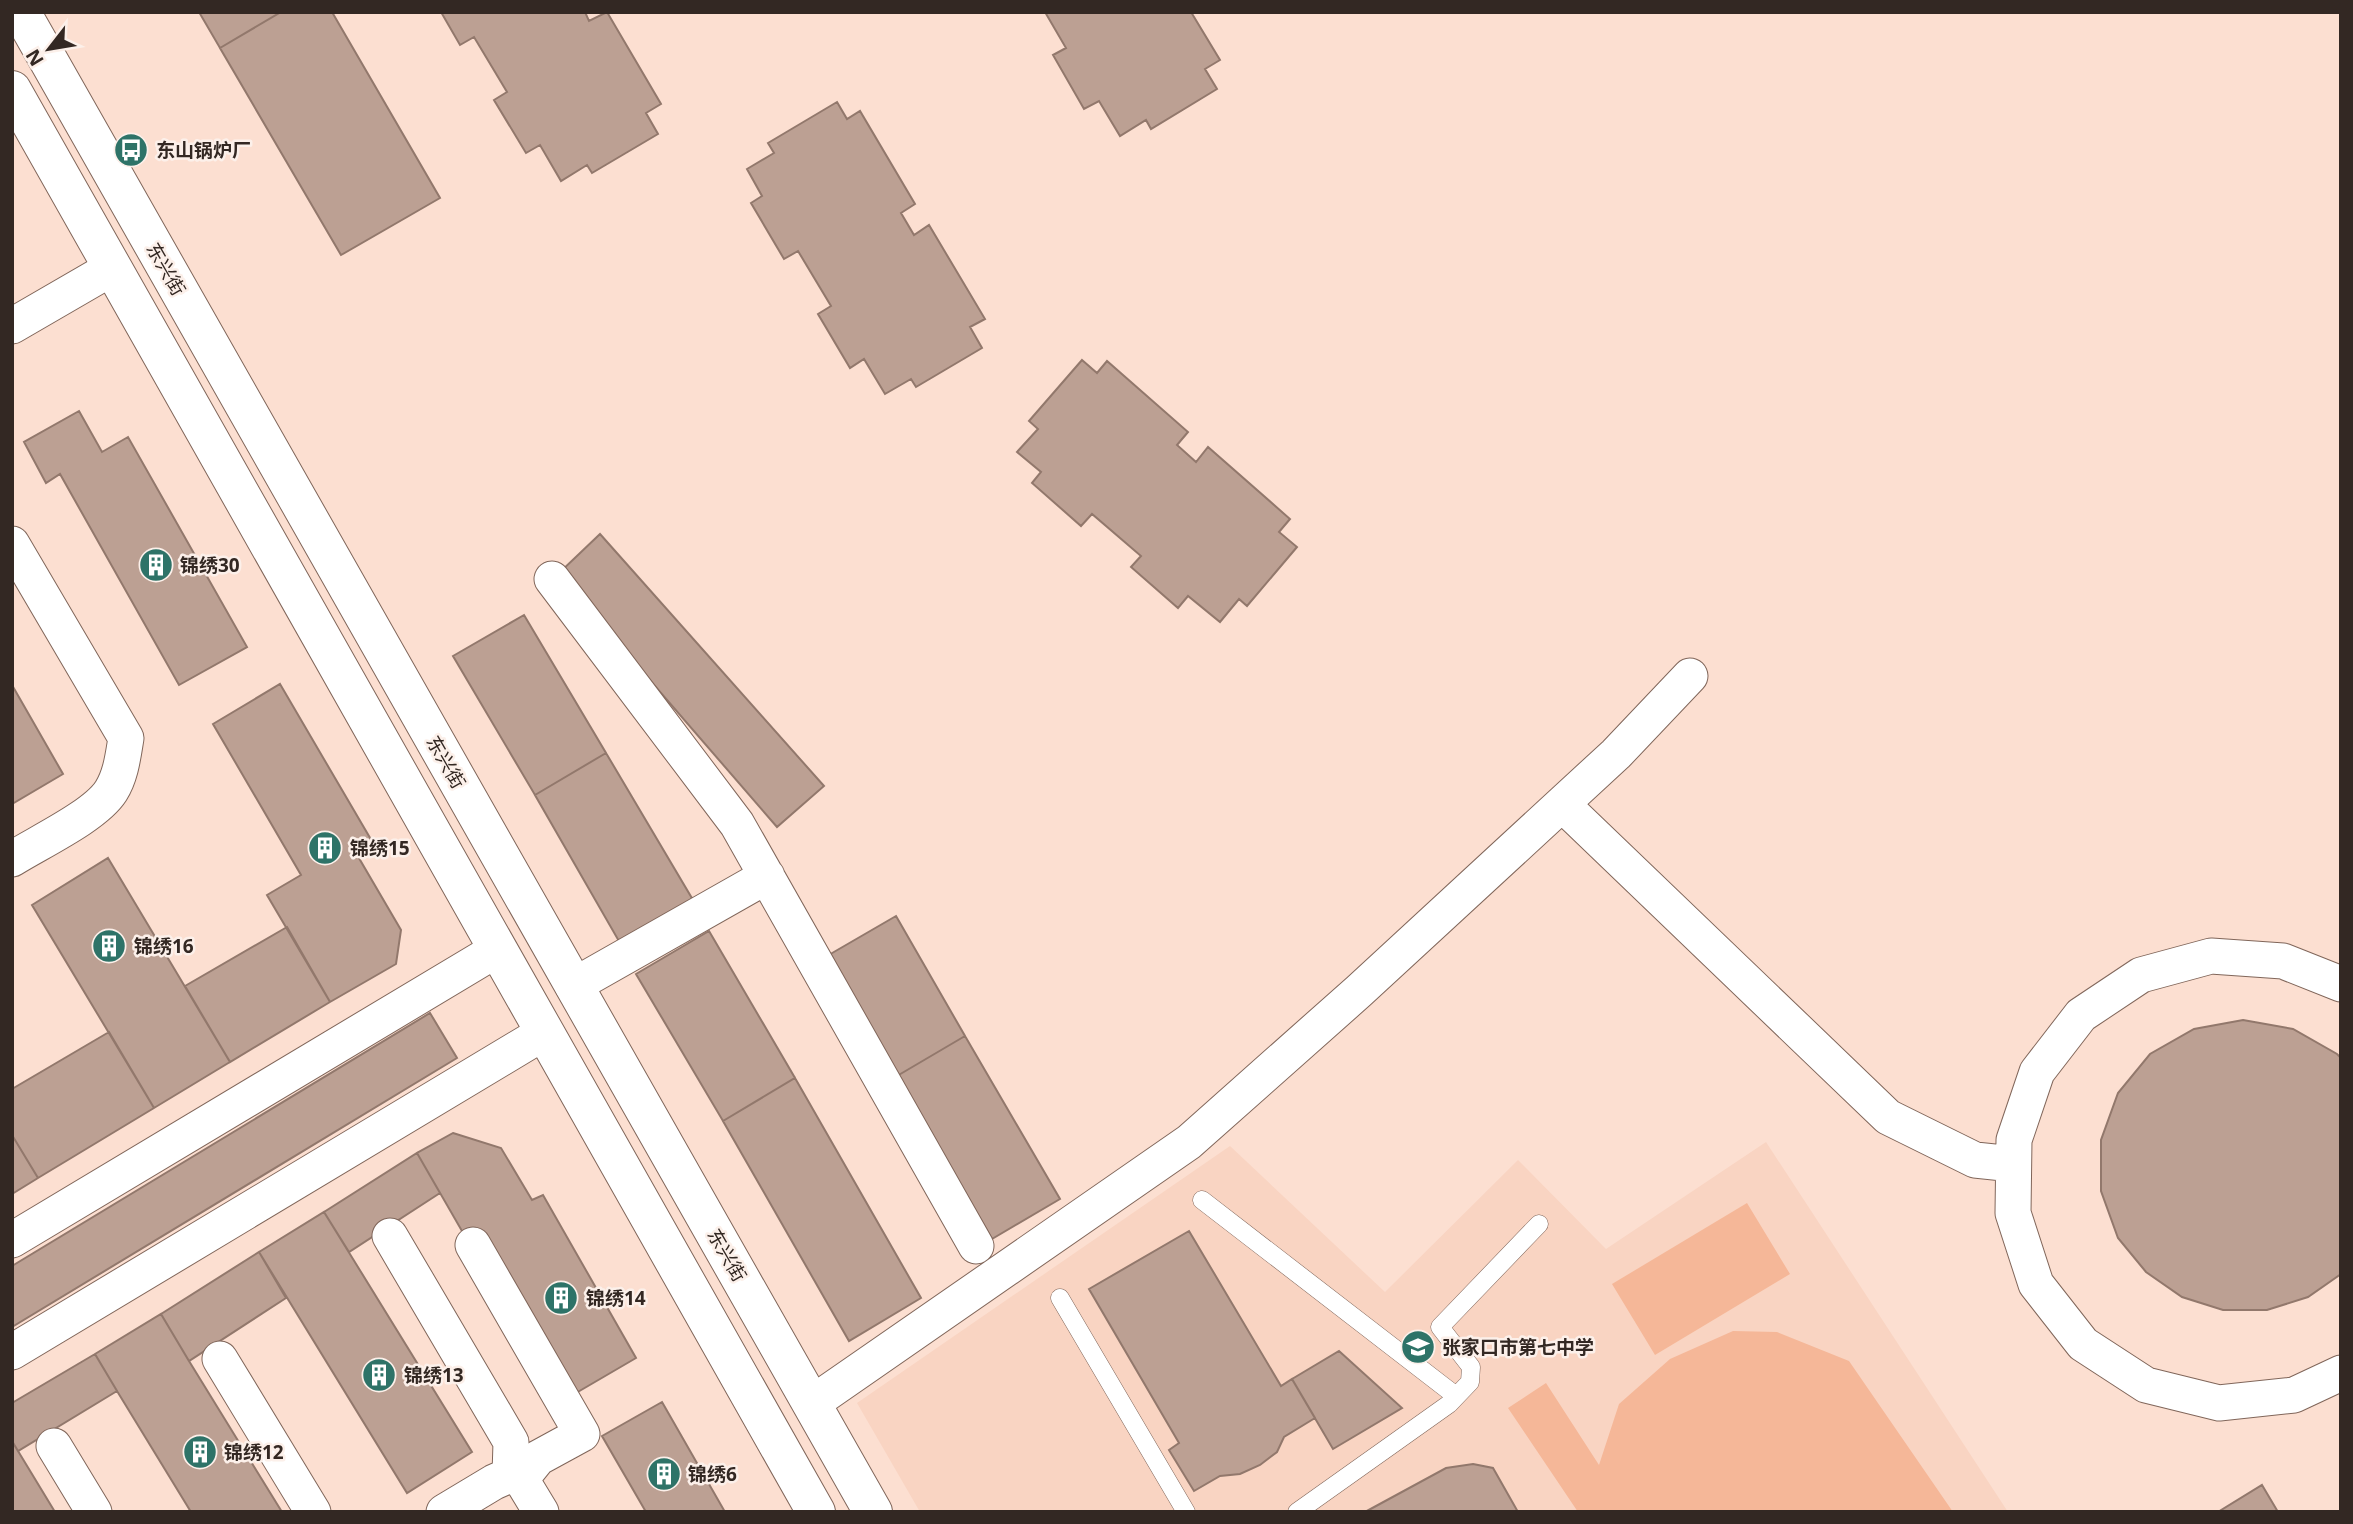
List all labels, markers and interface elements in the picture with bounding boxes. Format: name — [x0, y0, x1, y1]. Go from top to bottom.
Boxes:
north arrow — [14, 14, 84, 84]
text: N — [19, 44, 50, 71]
bus stop icon: 东山锅炉厂 — [112, 131, 150, 169]
place label: 东山锅炉厂 — [156, 137, 251, 163]
street label: 东兴街 — [140, 238, 192, 300]
building icon: 锦绣30 — [137, 546, 175, 584]
place label: 锦绣30 — [180, 552, 240, 578]
street label: 东兴街 — [420, 731, 472, 793]
building icon: 锦绣15 — [306, 829, 344, 867]
place label: 锦绣15 — [350, 835, 410, 861]
building icon: 锦绣16 — [90, 927, 128, 965]
place label: 锦绣16 — [134, 933, 194, 959]
street label: 东兴街 — [701, 1224, 753, 1286]
building icon: 锦绣14 — [542, 1279, 580, 1317]
place label: 锦绣14 — [586, 1285, 646, 1311]
school or university icon: 张家口市第七中学 — [1399, 1328, 1437, 1366]
place label: 张家口市第七中学 — [1442, 1334, 1594, 1360]
building icon: 锦绣13 — [360, 1356, 398, 1394]
place label: 锦绣13 — [404, 1362, 464, 1388]
building icon: 锦绣12 — [181, 1433, 219, 1471]
place label: 锦绣12 — [224, 1439, 284, 1465]
building icon: 锦绣6 — [645, 1455, 683, 1493]
place label: 锦绣6 — [688, 1461, 737, 1487]

